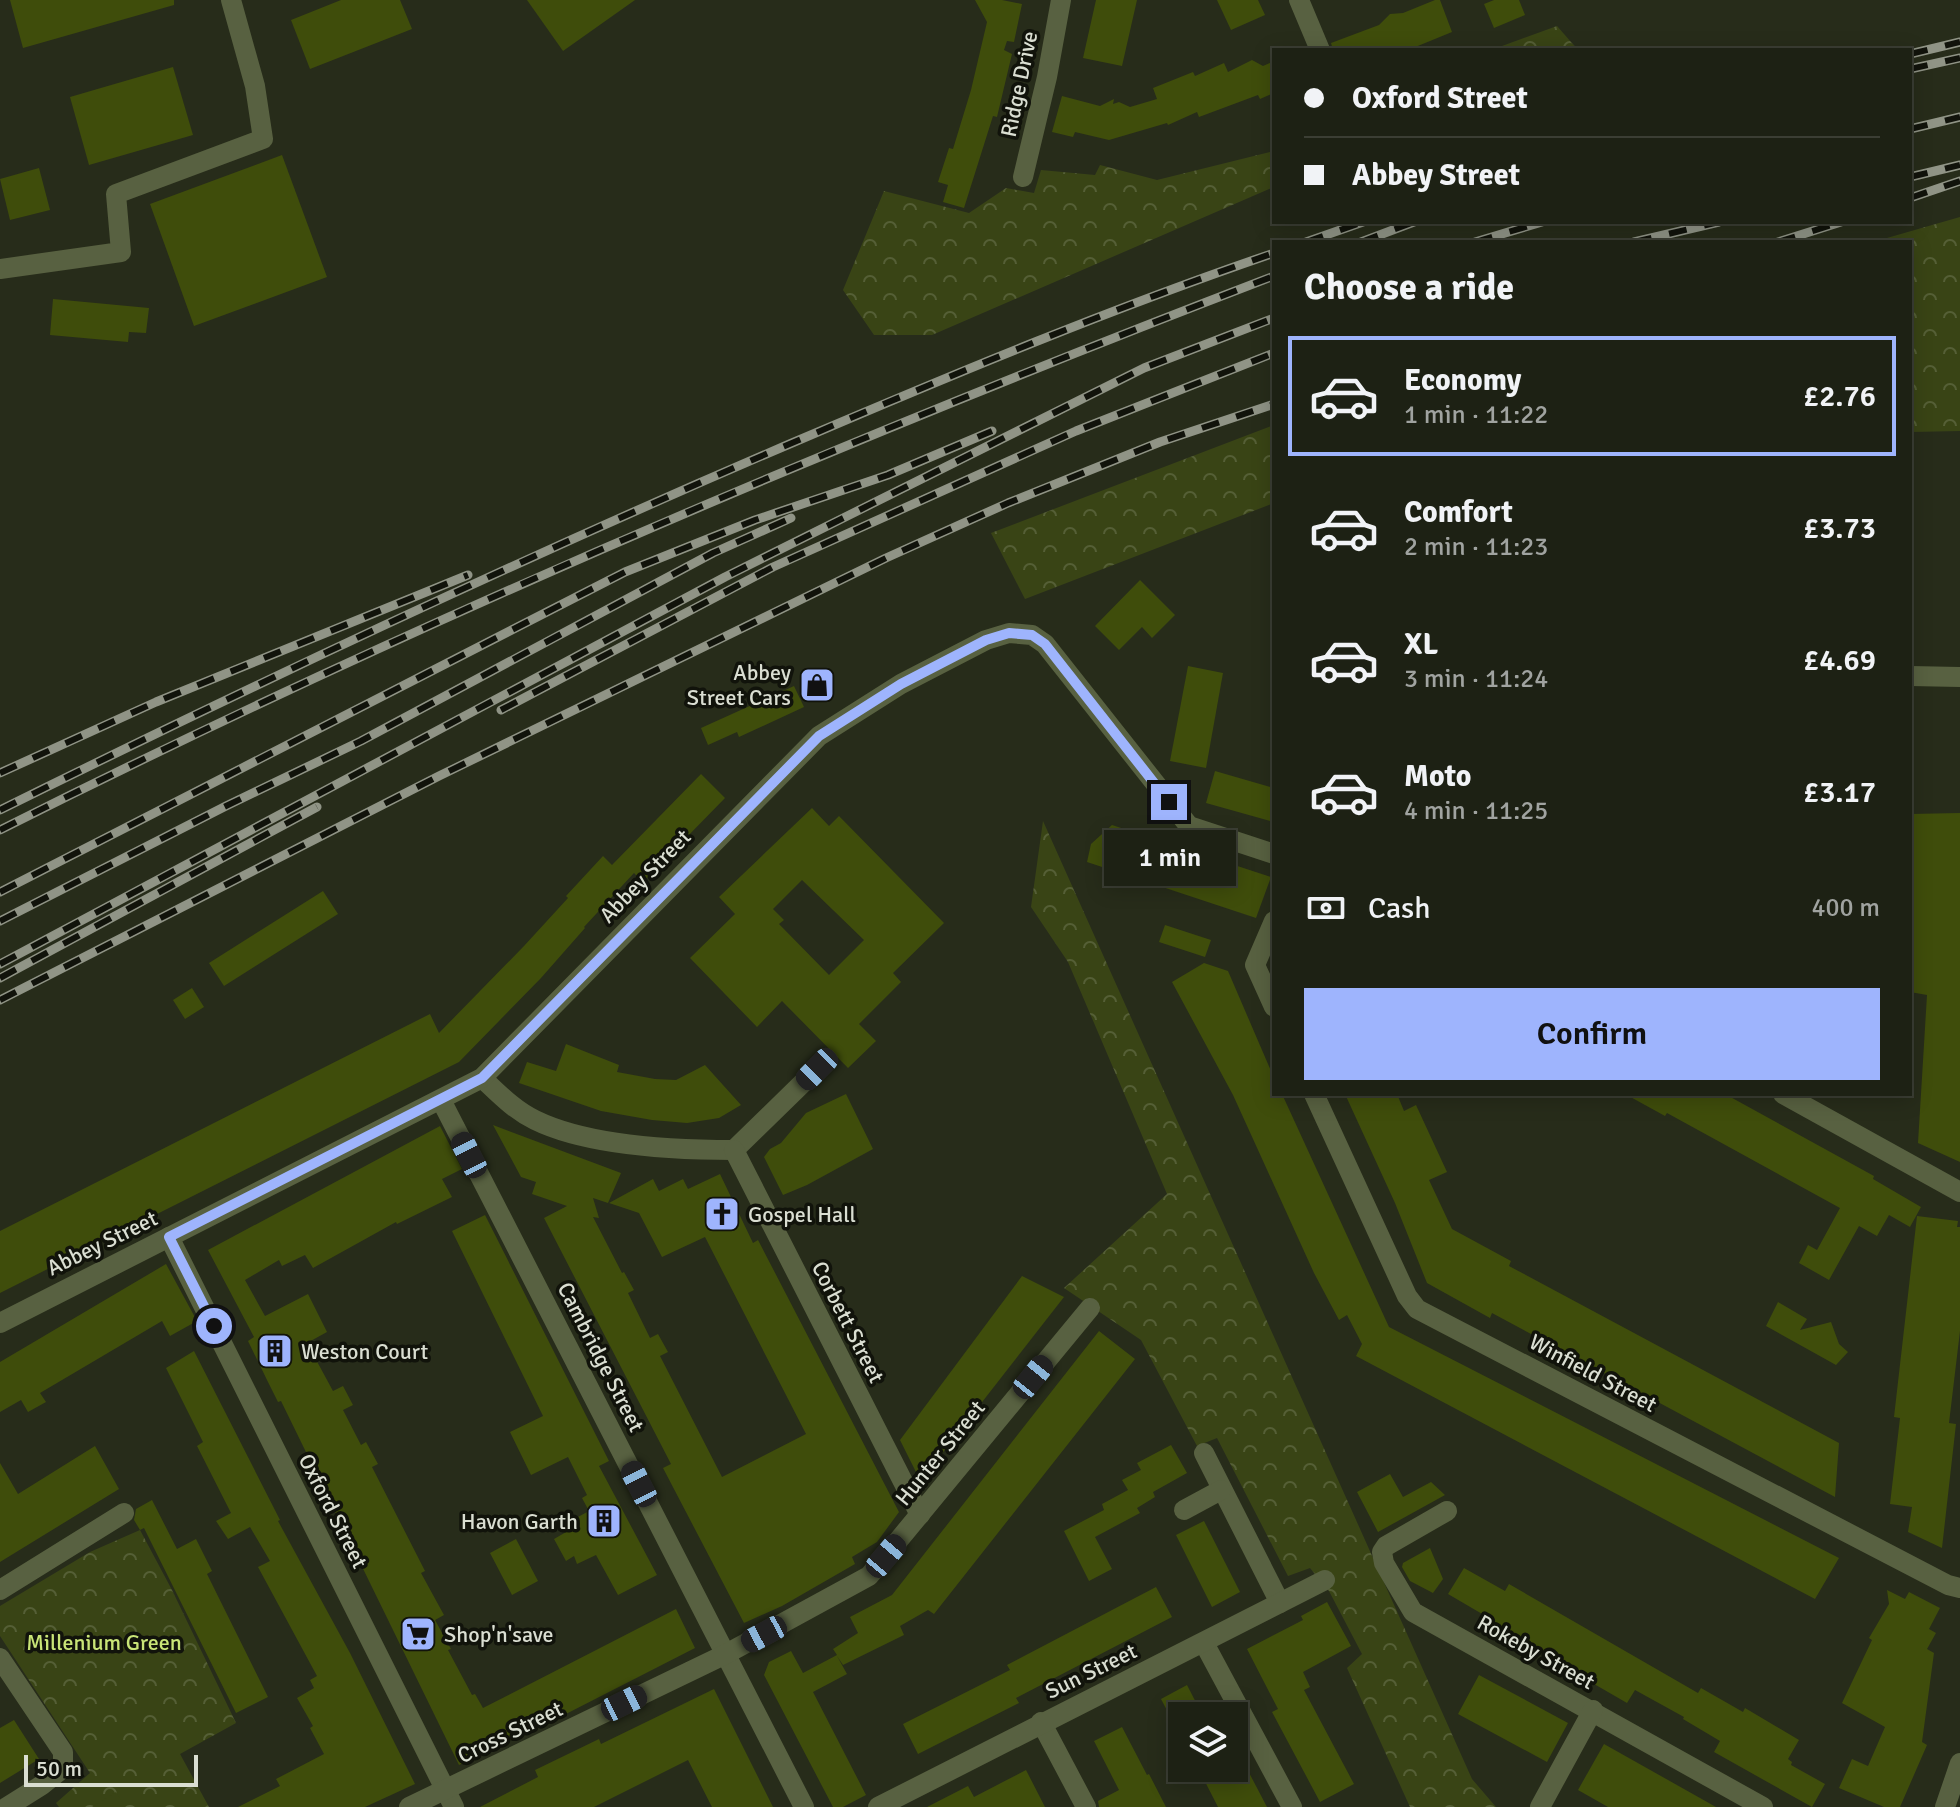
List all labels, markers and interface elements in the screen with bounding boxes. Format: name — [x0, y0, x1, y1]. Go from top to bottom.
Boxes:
street label: Ridge Drive — [995, 29, 1043, 139]
text: Oxford Street — [1352, 80, 1528, 117]
text: Abbey Street — [1352, 157, 1520, 194]
text: Choose a ride — [1304, 265, 1514, 310]
icon: car — [1308, 360, 1380, 432]
text: Economy — [1404, 362, 1521, 399]
text: £2.76 — [1803, 378, 1876, 415]
text: 1 min · 11:22 — [1404, 399, 1548, 431]
icon: car — [1308, 492, 1380, 564]
text: Comfort — [1404, 494, 1513, 531]
text: £3.73 — [1803, 510, 1876, 547]
text: 2 min · 11:23 — [1404, 531, 1548, 563]
icon: car — [1308, 624, 1380, 696]
text: XL — [1404, 626, 1438, 663]
text: £4.69 — [1803, 642, 1876, 679]
place label: Abbey Street Cars — [687, 659, 792, 711]
text: 3 min · 11:24 — [1404, 663, 1548, 695]
shop icon: Abbey Street Cars — [798, 666, 836, 704]
icon: car — [1308, 756, 1380, 828]
text: Moto — [1404, 758, 1471, 795]
text: £3.17 — [1803, 774, 1876, 811]
route end — [1151, 784, 1187, 820]
text: 4 min · 11:25 — [1404, 795, 1548, 827]
street label: Abbey Street — [594, 823, 697, 928]
callout: 1 min — [1103, 830, 1235, 886]
text: 1 min — [1139, 842, 1201, 874]
icon: cash — [1304, 886, 1348, 930]
text: Cash — [1368, 890, 1431, 927]
text: 400 m — [1811, 892, 1880, 924]
button: Confirm — [1304, 988, 1880, 1080]
car — [792, 1044, 842, 1094]
car — [447, 1128, 491, 1182]
church icon: Gospel Hall — [703, 1195, 741, 1233]
place label: Gospel Hall — [748, 1201, 856, 1228]
street label: Abbey Street — [42, 1204, 162, 1281]
street label: Corbett Street — [806, 1257, 890, 1388]
street label: Cambridge Street — [552, 1278, 650, 1437]
route start — [196, 1308, 232, 1344]
street label: Winfield Street — [1525, 1328, 1662, 1418]
building icon: Weston Court — [256, 1332, 294, 1370]
place label: Weston Court — [301, 1338, 428, 1365]
car — [1009, 1351, 1057, 1403]
street label: Hunter Street — [889, 1395, 991, 1511]
street label: Oxford Street — [293, 1449, 373, 1573]
car — [617, 1457, 661, 1511]
building icon: Havon Garth — [585, 1502, 623, 1540]
place label: Havon Garth — [461, 1508, 578, 1535]
car — [861, 1530, 911, 1582]
street label: Rokeby Street — [1473, 1609, 1600, 1695]
car — [737, 1612, 791, 1656]
supermarket icon: Shop'n'save — [399, 1615, 437, 1653]
place label: Shop'n'save — [444, 1621, 554, 1648]
park label: Millenium Green — [26, 1629, 182, 1656]
street label: Sun Street — [1041, 1637, 1141, 1705]
car — [597, 1682, 651, 1724]
street label: Cross Street — [453, 1695, 567, 1769]
map controls — [1168, 1702, 1248, 1782]
button: layers — [1168, 1702, 1248, 1782]
scale bar — [24, 1751, 198, 1787]
text: 50 m — [36, 1755, 82, 1782]

